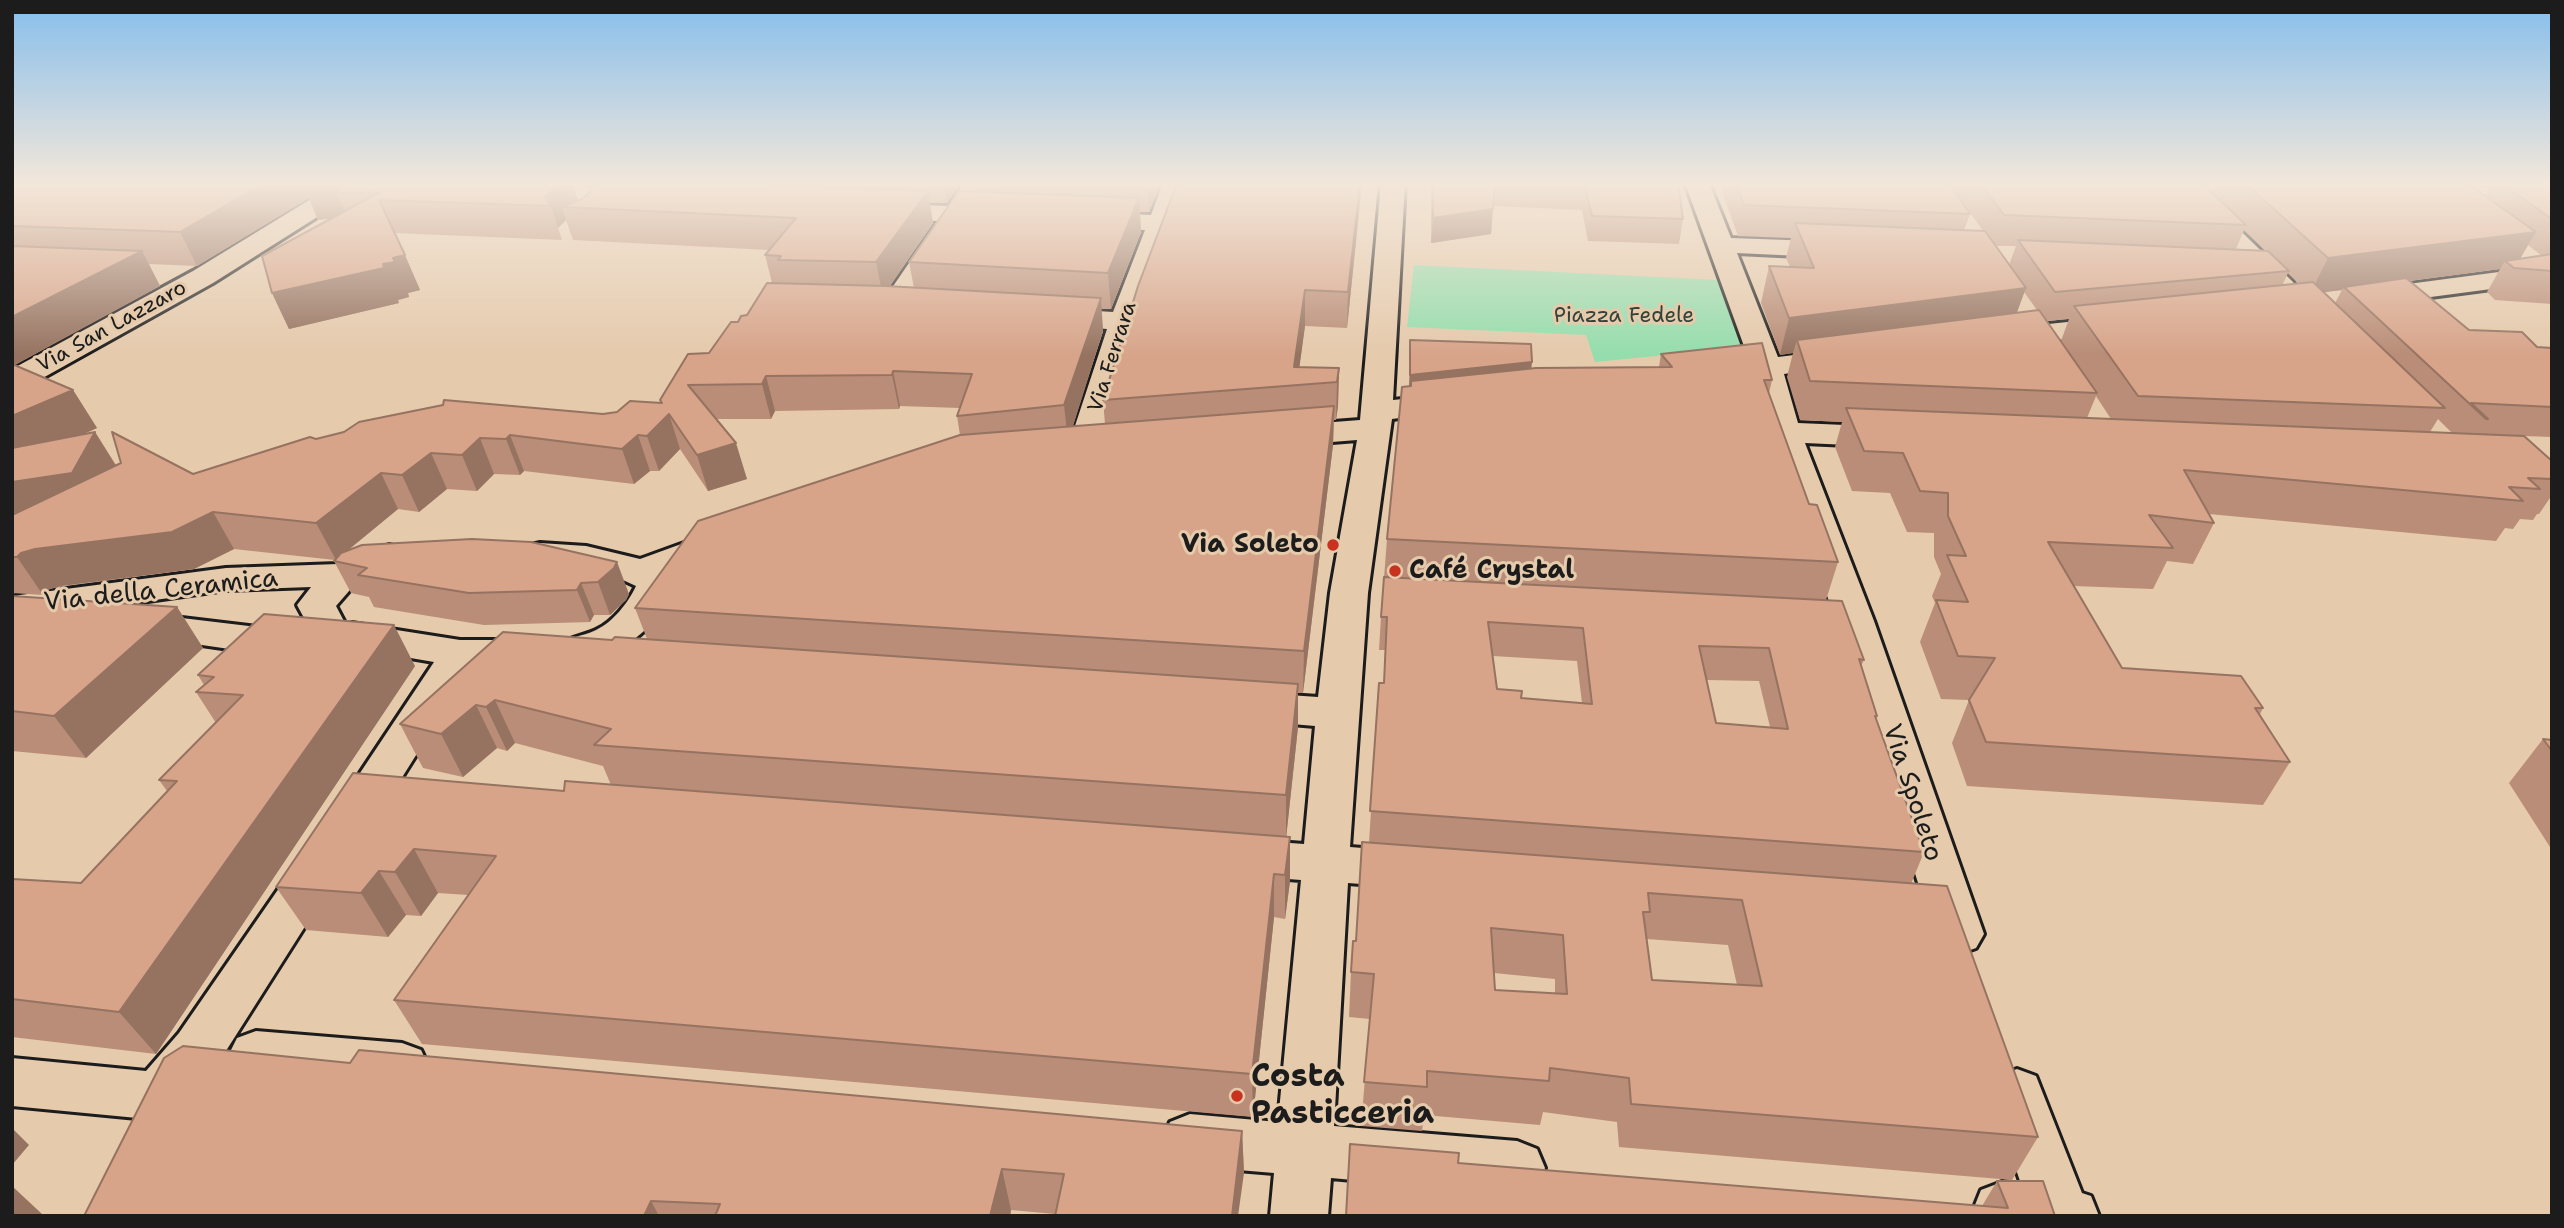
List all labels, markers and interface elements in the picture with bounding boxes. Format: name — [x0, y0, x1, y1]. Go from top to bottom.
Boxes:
street label: Via San Lazzaro — [33, 275, 191, 379]
street label: Via Ferrara — [1083, 299, 1143, 415]
park label: Piazza Fedele — [1554, 304, 1694, 330]
place label: Via Soleto — [1181, 529, 1319, 561]
marker: Via Soleto — [1325, 537, 1341, 553]
place label: Café Crystal — [1409, 555, 1574, 587]
street label: Via della Ceramica — [42, 563, 280, 619]
marker: Café Crystal — [1387, 563, 1403, 579]
street label: Via Spoleto — [1875, 721, 1949, 865]
place label: Costa Pasticceria — [1251, 1059, 1434, 1134]
marker: Costa Pasticceria — [1229, 1088, 1245, 1104]

